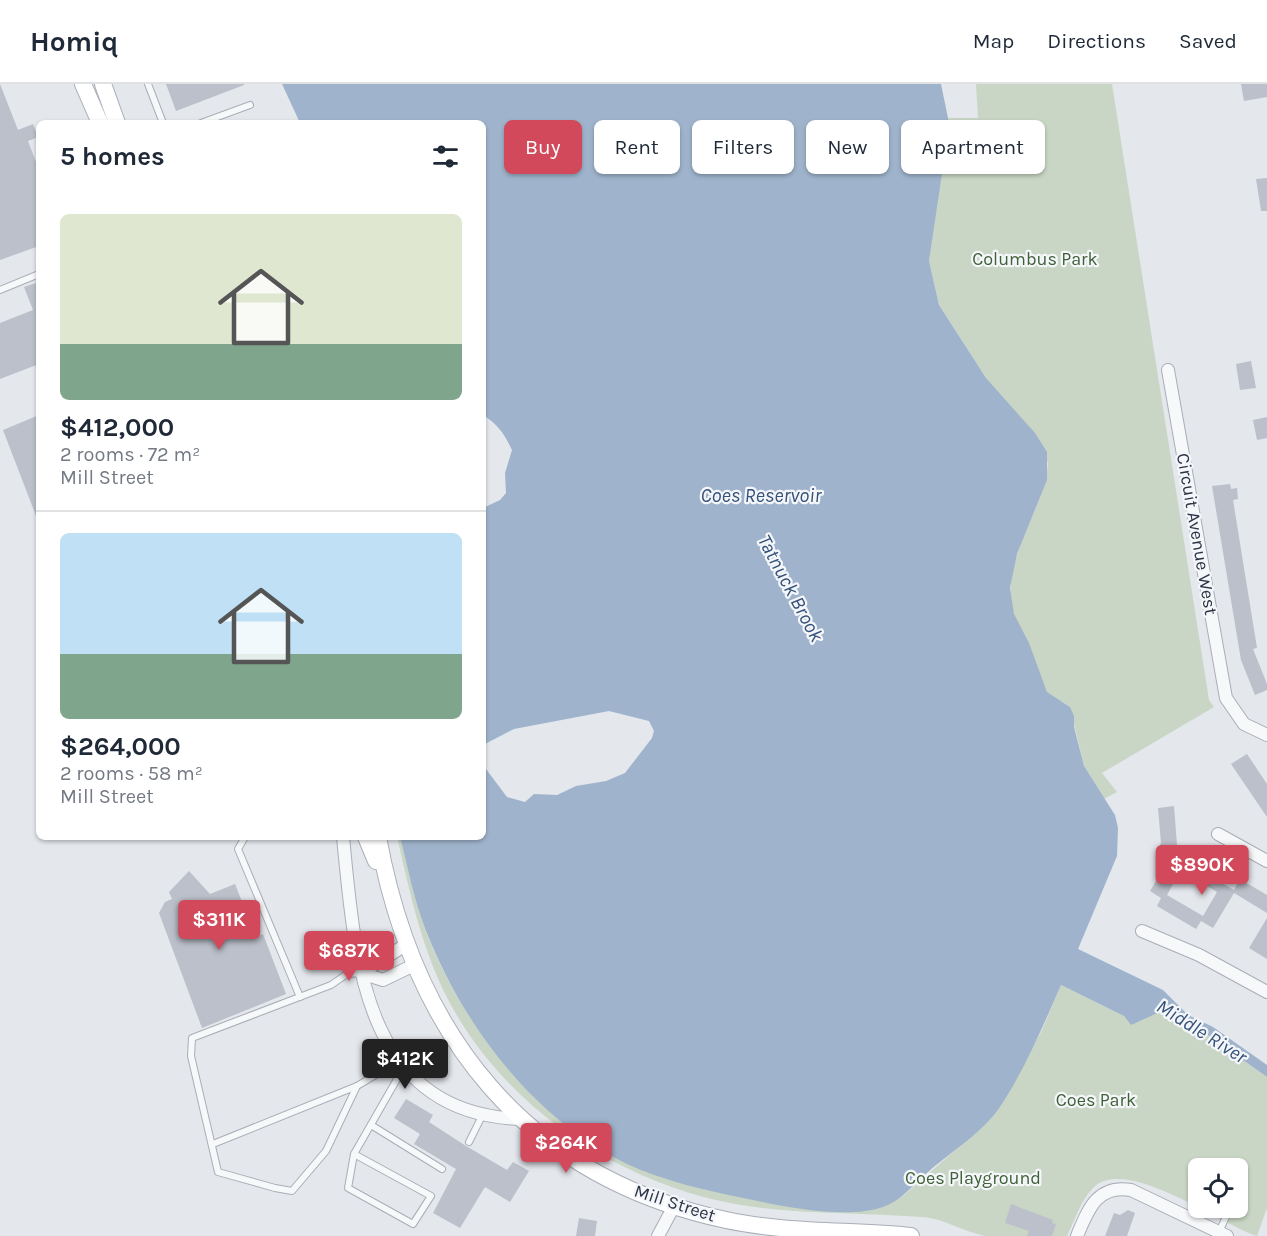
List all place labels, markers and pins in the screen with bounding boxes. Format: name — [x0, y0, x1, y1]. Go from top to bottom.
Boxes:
pin: $890K — [1160, 845, 1244, 896]
pin: $311K — [177, 900, 261, 951]
pin: $687K — [307, 931, 391, 982]
pin: $412K — [363, 1039, 447, 1090]
pin: $264K — [524, 1123, 608, 1174]

